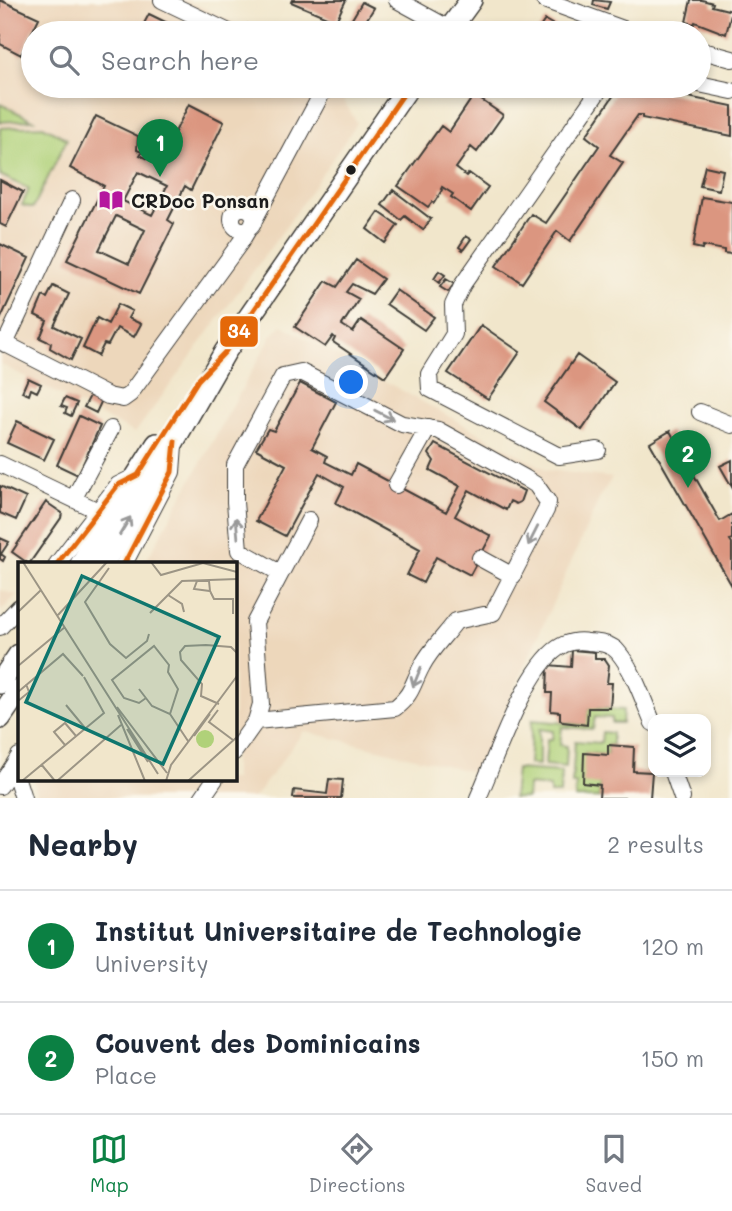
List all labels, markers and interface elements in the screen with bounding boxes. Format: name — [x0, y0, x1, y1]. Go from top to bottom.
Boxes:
search box — [21, 21, 711, 98]
icon: search — [45, 41, 83, 79]
text: Search here — [101, 43, 259, 77]
pin: 1 — [137, 119, 183, 177]
unlabelled marker — [344, 163, 358, 177]
library icon: CRDoc Ponsan — [97, 186, 125, 214]
place label: CRDoc Ponsan — [131, 188, 269, 213]
line badge: 34 — [219, 315, 259, 348]
text: 34 — [227, 318, 251, 343]
your location — [334, 365, 368, 399]
one-way arrow — [373, 408, 394, 422]
pin: 2 — [665, 430, 711, 488]
one-way arrow — [118, 516, 132, 536]
one-way arrow — [230, 518, 243, 540]
one-way arrow — [526, 525, 540, 546]
inset map — [18, 562, 236, 780]
one-way arrow — [410, 666, 423, 688]
map controls — [648, 714, 711, 777]
button: layers — [648, 714, 711, 777]
text: Nearby — [28, 824, 138, 864]
text: 2 results — [607, 829, 704, 859]
text: Institut Universitaire de Technologie — [95, 914, 582, 948]
text: 1 — [46, 931, 56, 961]
text: 120 m — [641, 931, 704, 961]
text: University — [95, 948, 208, 978]
text: Couvent des Dominicains — [95, 1026, 421, 1060]
text: 2 — [45, 1043, 57, 1073]
text: 150 m — [640, 1043, 704, 1073]
text: Place — [95, 1060, 157, 1090]
tab: Map — [90, 1130, 129, 1197]
tab: Directions — [309, 1130, 405, 1197]
tab: Saved — [586, 1130, 642, 1197]

